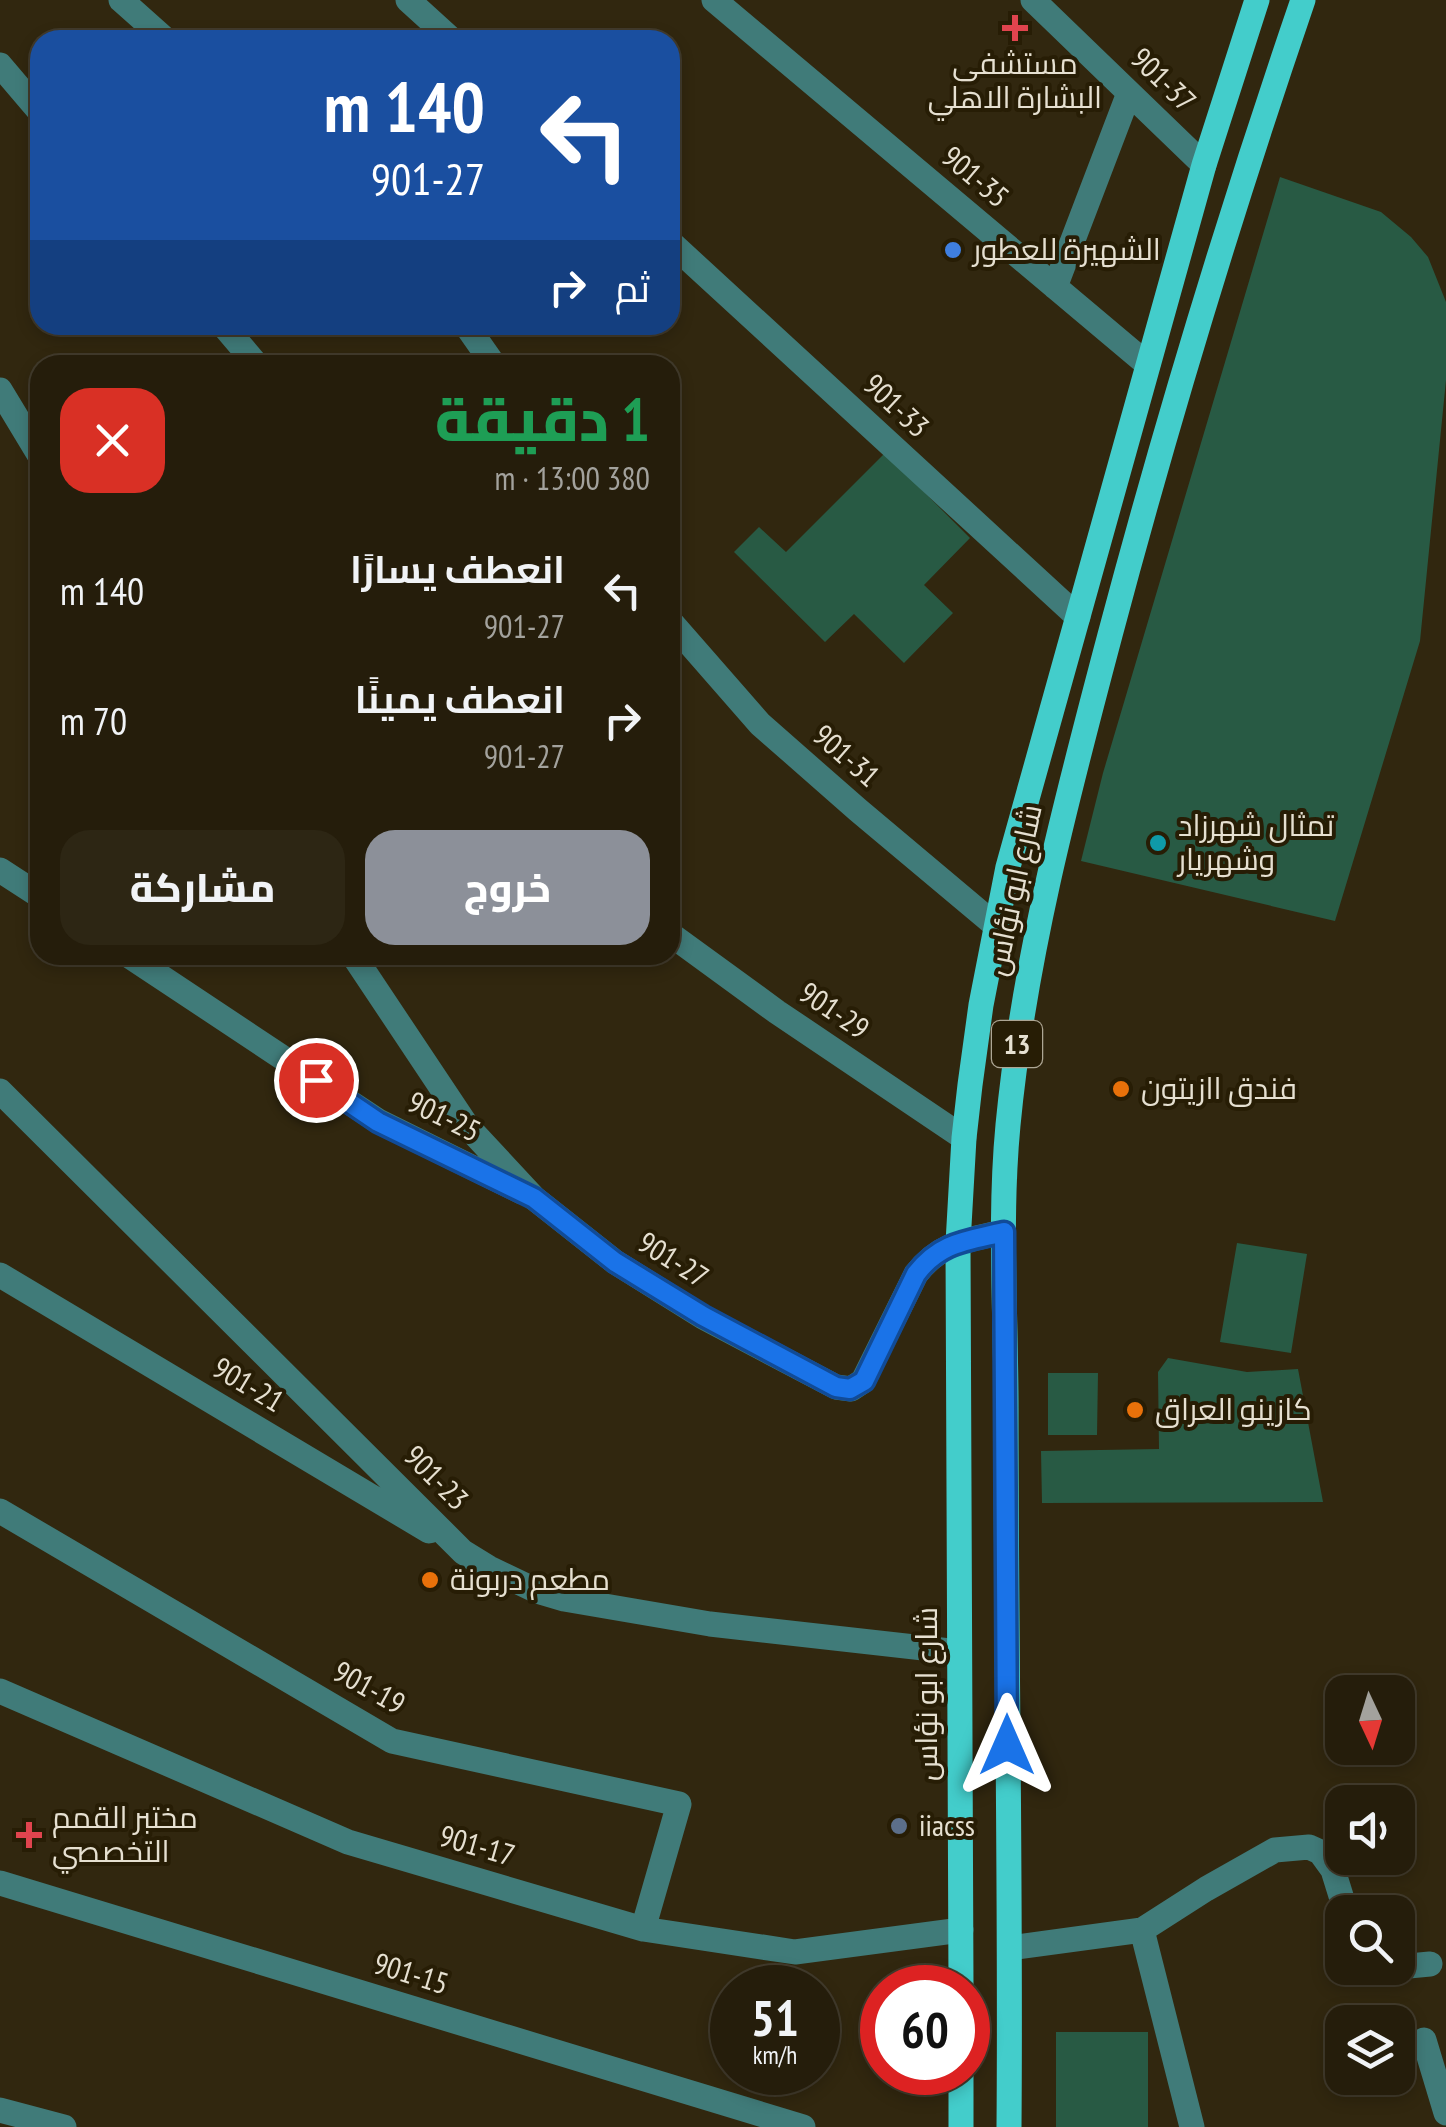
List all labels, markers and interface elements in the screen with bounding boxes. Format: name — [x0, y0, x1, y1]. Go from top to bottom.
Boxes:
marker: مستشفى البشارة الاهلي — [1002, 15, 1028, 41]
street label: 901-37 — [1123, 38, 1205, 119]
place label: مستشفى البشارة الاهلي — [928, 43, 1102, 121]
text: 140 m — [324, 61, 485, 151]
icon: left — [520, 70, 650, 200]
street label: 901-35 — [934, 136, 1018, 215]
text: 901-27 — [371, 149, 485, 207]
place label: الشهيرة للعطور — [971, 229, 1161, 268]
marker: الشهيرة للعطور — [942, 239, 964, 261]
icon: right — [540, 260, 595, 315]
text: ثم — [615, 263, 650, 312]
street label: 901-33 — [856, 365, 938, 445]
text: 1 دقيقة — [435, 380, 650, 458]
button: close — [60, 388, 165, 493]
text: 380 m · 13:00 — [495, 457, 650, 499]
text: انعطف يسارًا — [350, 544, 565, 593]
icon: left — [595, 563, 650, 618]
text: 140 m — [60, 566, 144, 615]
text: 901-27 — [484, 605, 565, 647]
text: انعطف يمينًا — [355, 674, 565, 723]
icon: right — [595, 693, 650, 748]
text: 70 m — [60, 696, 127, 745]
street label: 901-31 — [805, 715, 889, 795]
text: 901-27 — [484, 735, 565, 777]
street label: شارع ابو نؤاس — [975, 801, 1052, 979]
place label: تمثال شهرزاد وشهريار — [1176, 805, 1334, 878]
button: مشاركة — [60, 830, 345, 945]
button: خروج — [365, 830, 650, 945]
marker: تمثال شهرزاد وشهريار — [1147, 832, 1169, 854]
street label: 901-29 — [792, 972, 877, 1047]
road number: 13 — [992, 1021, 1042, 1067]
pin — [274, 1038, 359, 1123]
icon: arrive — [289, 1053, 344, 1108]
place label: فندق اازيتون — [1141, 1068, 1297, 1107]
marker: فندق اازيتون — [1110, 1078, 1132, 1100]
street label: 901-25 — [402, 1081, 487, 1150]
street label: 901-27 — [631, 1222, 716, 1295]
street label: 901-21 — [206, 1347, 291, 1420]
place label: كازينو العراق — [1155, 1389, 1312, 1428]
marker: كازينو العراق — [1124, 1399, 1146, 1421]
street label: 901-23 — [396, 1436, 478, 1518]
place label: مطعم دربونة — [450, 1559, 610, 1600]
marker: مطعم دربونة — [419, 1569, 441, 1591]
street label: شارع ابو نؤاس — [906, 1607, 947, 1781]
street label: 901-19 — [327, 1651, 413, 1722]
north arrow — [1325, 1675, 1415, 1765]
map controls — [1325, 1675, 1415, 2095]
position arrow — [955, 1693, 1059, 1797]
button: sound — [1325, 1785, 1415, 1875]
place label: مختبر القمم التخصصي — [52, 1797, 198, 1874]
place label: iiacss — [919, 1805, 975, 1844]
street label: 901-17 — [435, 1815, 519, 1874]
marker: iiacss — [888, 1815, 910, 1837]
marker: مختبر القمم التخصصي — [16, 1822, 42, 1848]
button: search — [1325, 1895, 1415, 1985]
street label: 901-15 — [369, 1943, 454, 2002]
speed limit sign: 60 — [860, 1965, 990, 2095]
text: 51 — [751, 1985, 799, 2050]
button: layers — [1325, 2005, 1415, 2095]
text: km/h — [753, 2039, 797, 2071]

